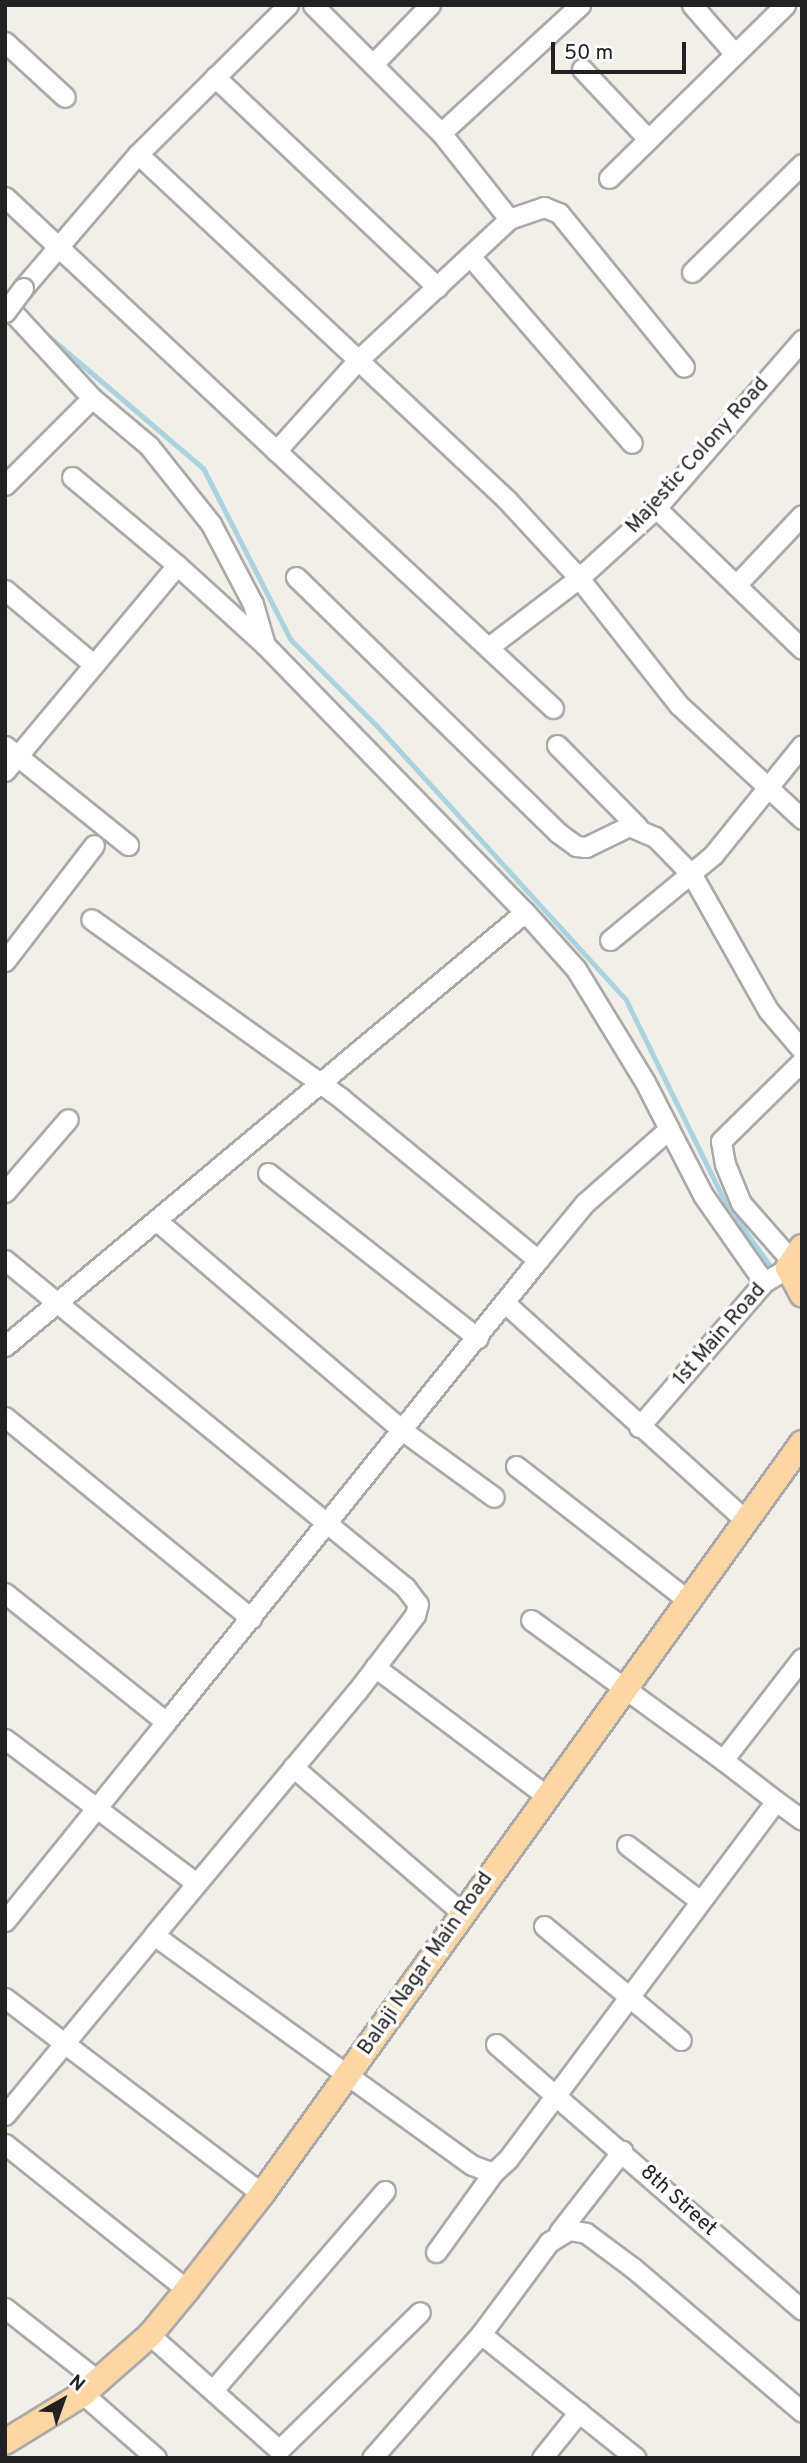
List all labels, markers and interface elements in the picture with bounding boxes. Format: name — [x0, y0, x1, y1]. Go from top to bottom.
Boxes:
scale bar — [555, 28, 690, 72]
text: 50 m — [564, 40, 613, 67]
street label: Majestic Colony Road — [621, 373, 775, 539]
street label: 1st Main Road — [669, 1278, 771, 1392]
street label: Balaji Nagar Main Road — [353, 1868, 499, 2060]
street label: 8th Street — [634, 2160, 722, 2242]
north arrow — [28, 2365, 98, 2435]
text: N — [64, 2370, 89, 2397]

